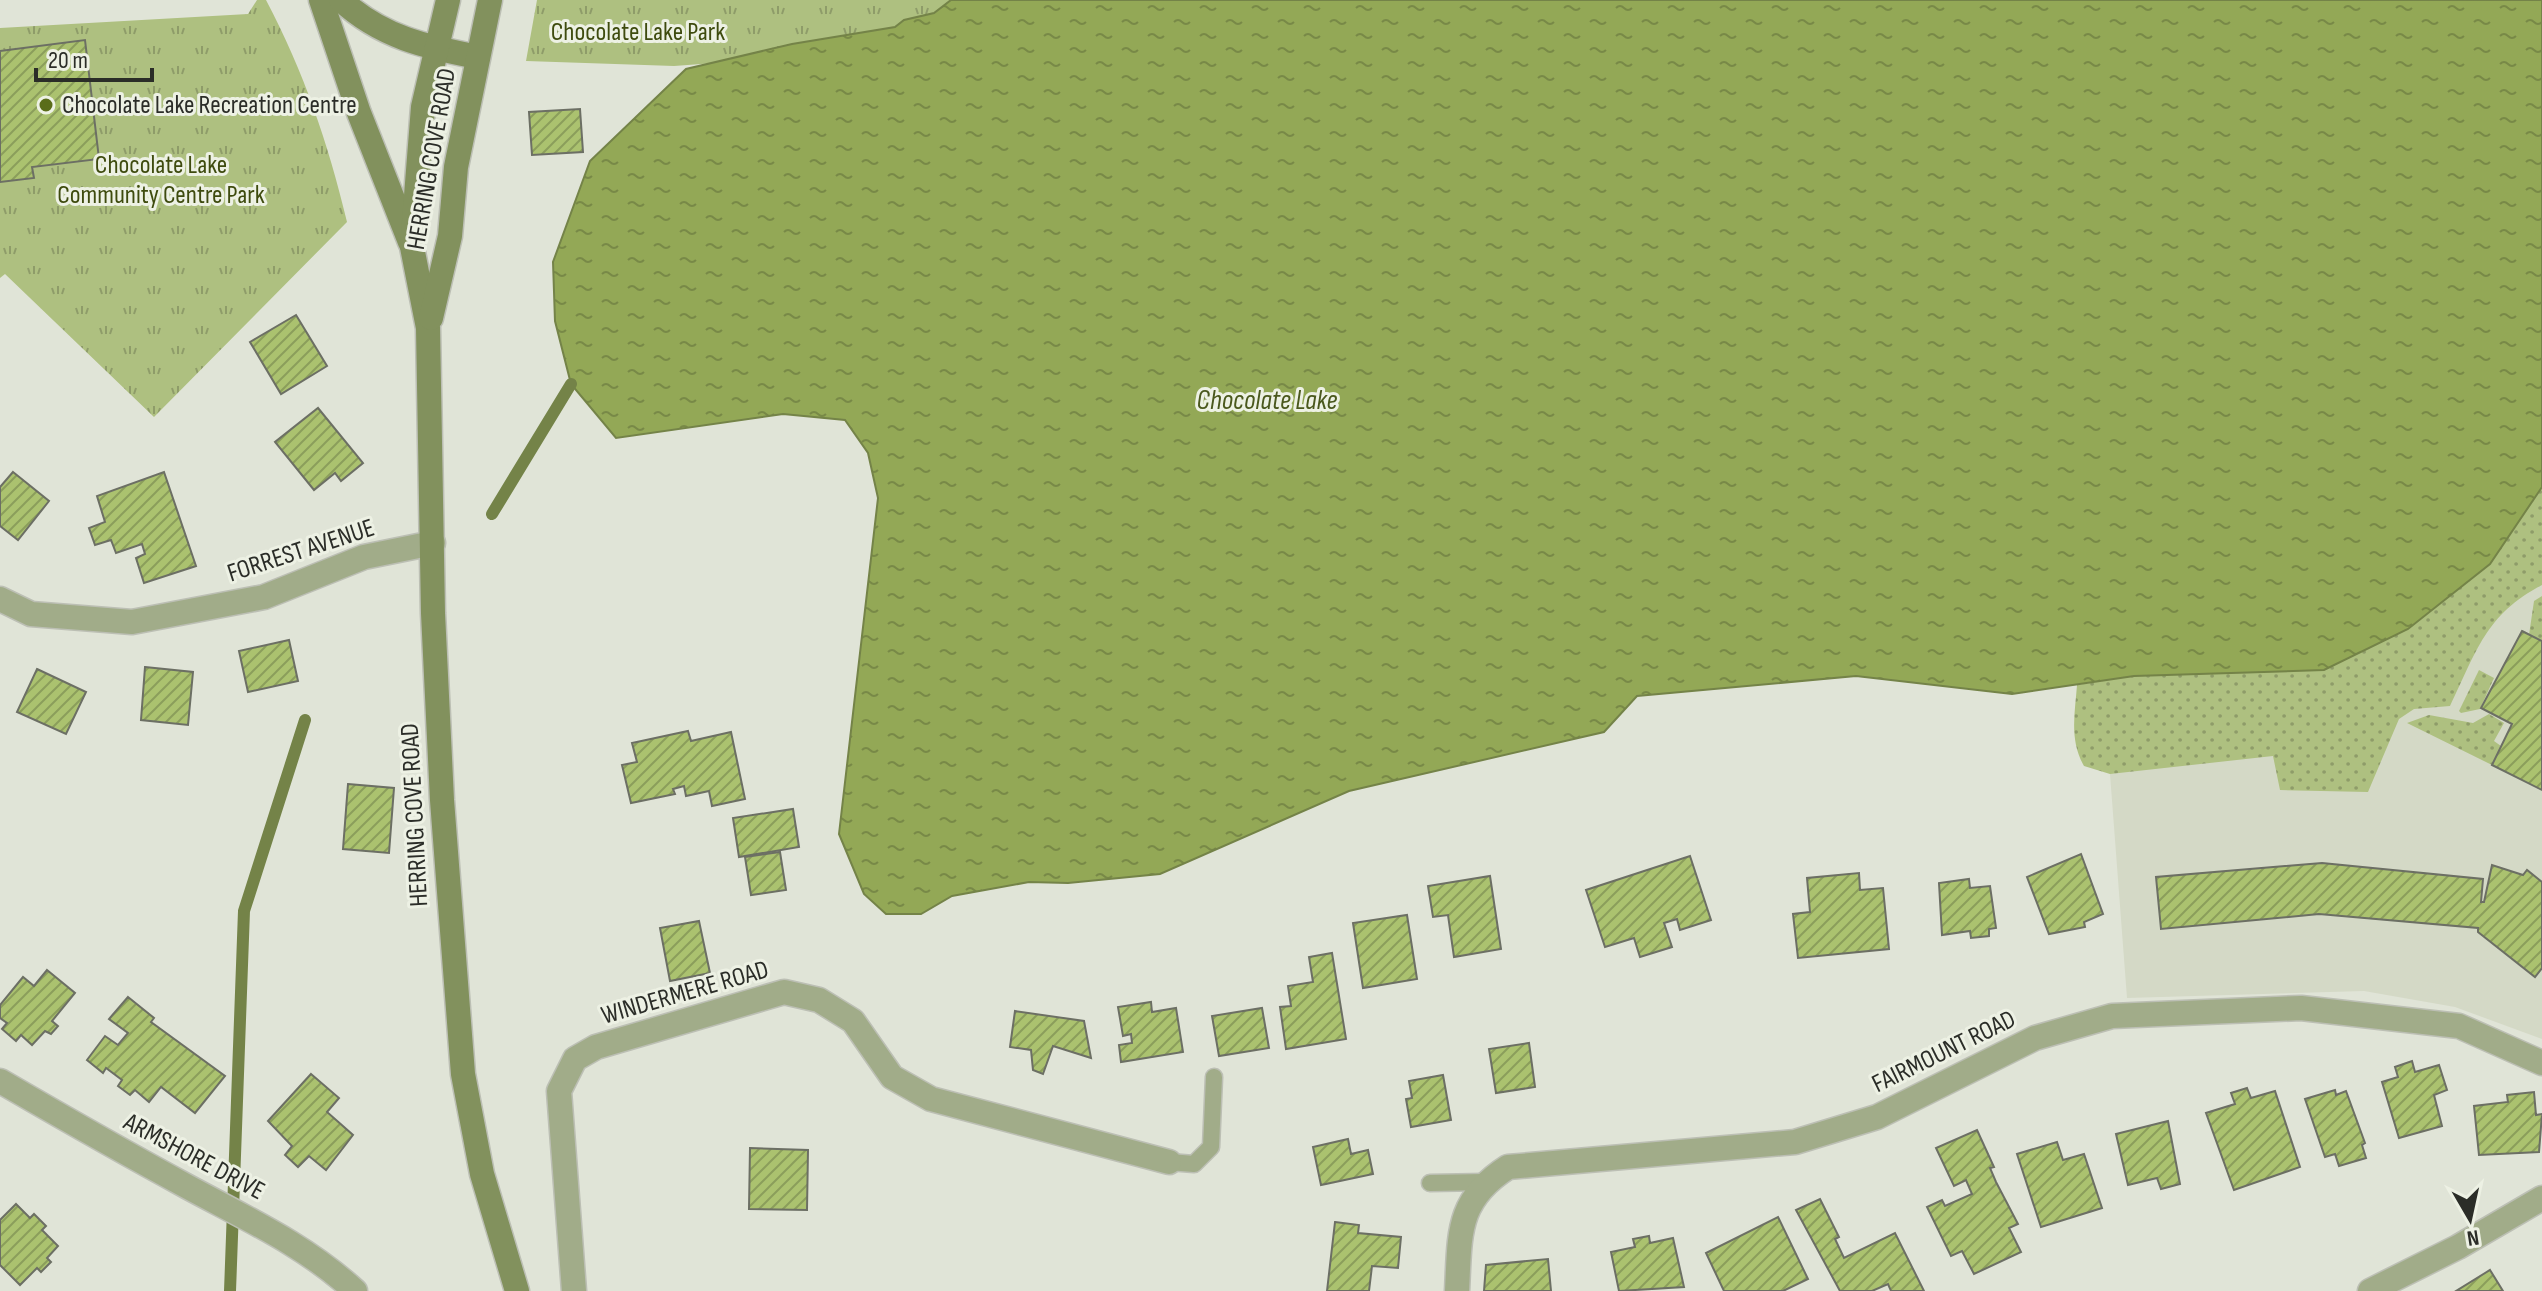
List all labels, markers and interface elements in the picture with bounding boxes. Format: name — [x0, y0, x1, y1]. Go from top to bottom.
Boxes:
park label: Chocolate Lake Park — [551, 17, 725, 48]
scale bar — [36, 32, 152, 82]
text: 20 m — [48, 46, 88, 75]
street label: HERRING COVE ROAD — [401, 66, 463, 252]
place label: Chocolate Lake Recreation Centre — [62, 90, 357, 121]
marker: Chocolate Lake Recreation Centre — [37, 96, 55, 114]
park label: Chocolate Lake Community Centre Park — [57, 150, 265, 211]
water label: Chocolate Lake — [1197, 384, 1337, 417]
street label: FORREST AVENUE — [224, 513, 378, 589]
street label: HERRING COVE ROAD — [395, 722, 435, 908]
street label: WINDERMERE ROAD — [598, 954, 772, 1032]
street label: FAIRMOUNT ROAD — [1867, 1004, 2021, 1100]
street label: ARMSHORE DRIVE — [117, 1106, 270, 1207]
north arrow — [2430, 1179, 2510, 1259]
text: N — [2465, 1223, 2481, 1252]

